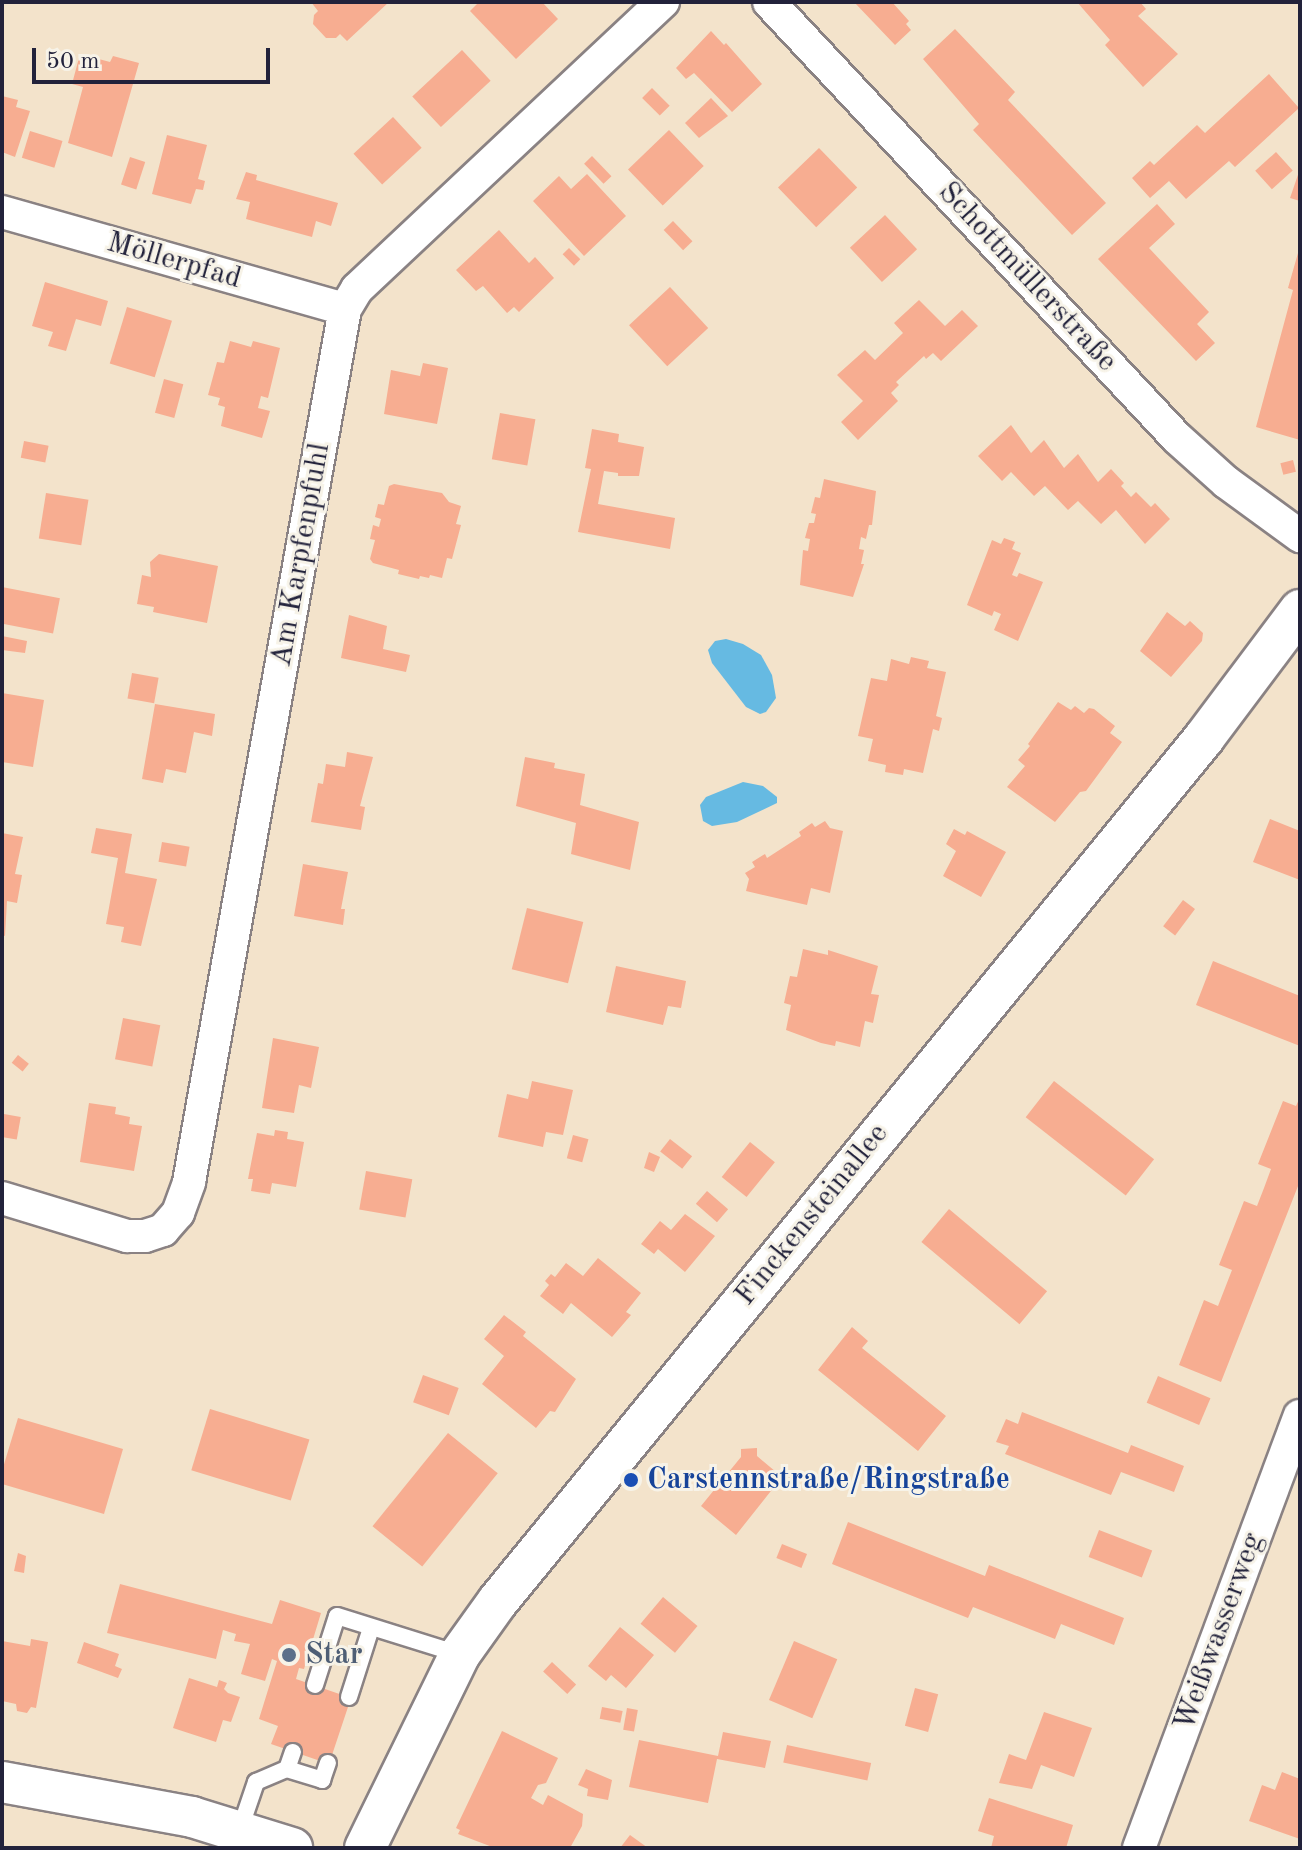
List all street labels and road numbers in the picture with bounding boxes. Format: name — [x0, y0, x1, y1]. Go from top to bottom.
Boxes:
street label: Schottmüllerstraße — [930, 175, 1124, 379]
street label: Möllerpfad — [103, 225, 245, 297]
street label: Am Karpfenpfuhl — [264, 440, 338, 670]
street label: Finckensteinallee — [728, 1117, 896, 1313]
street label: Weißwasserweg — [1167, 1528, 1271, 1736]

